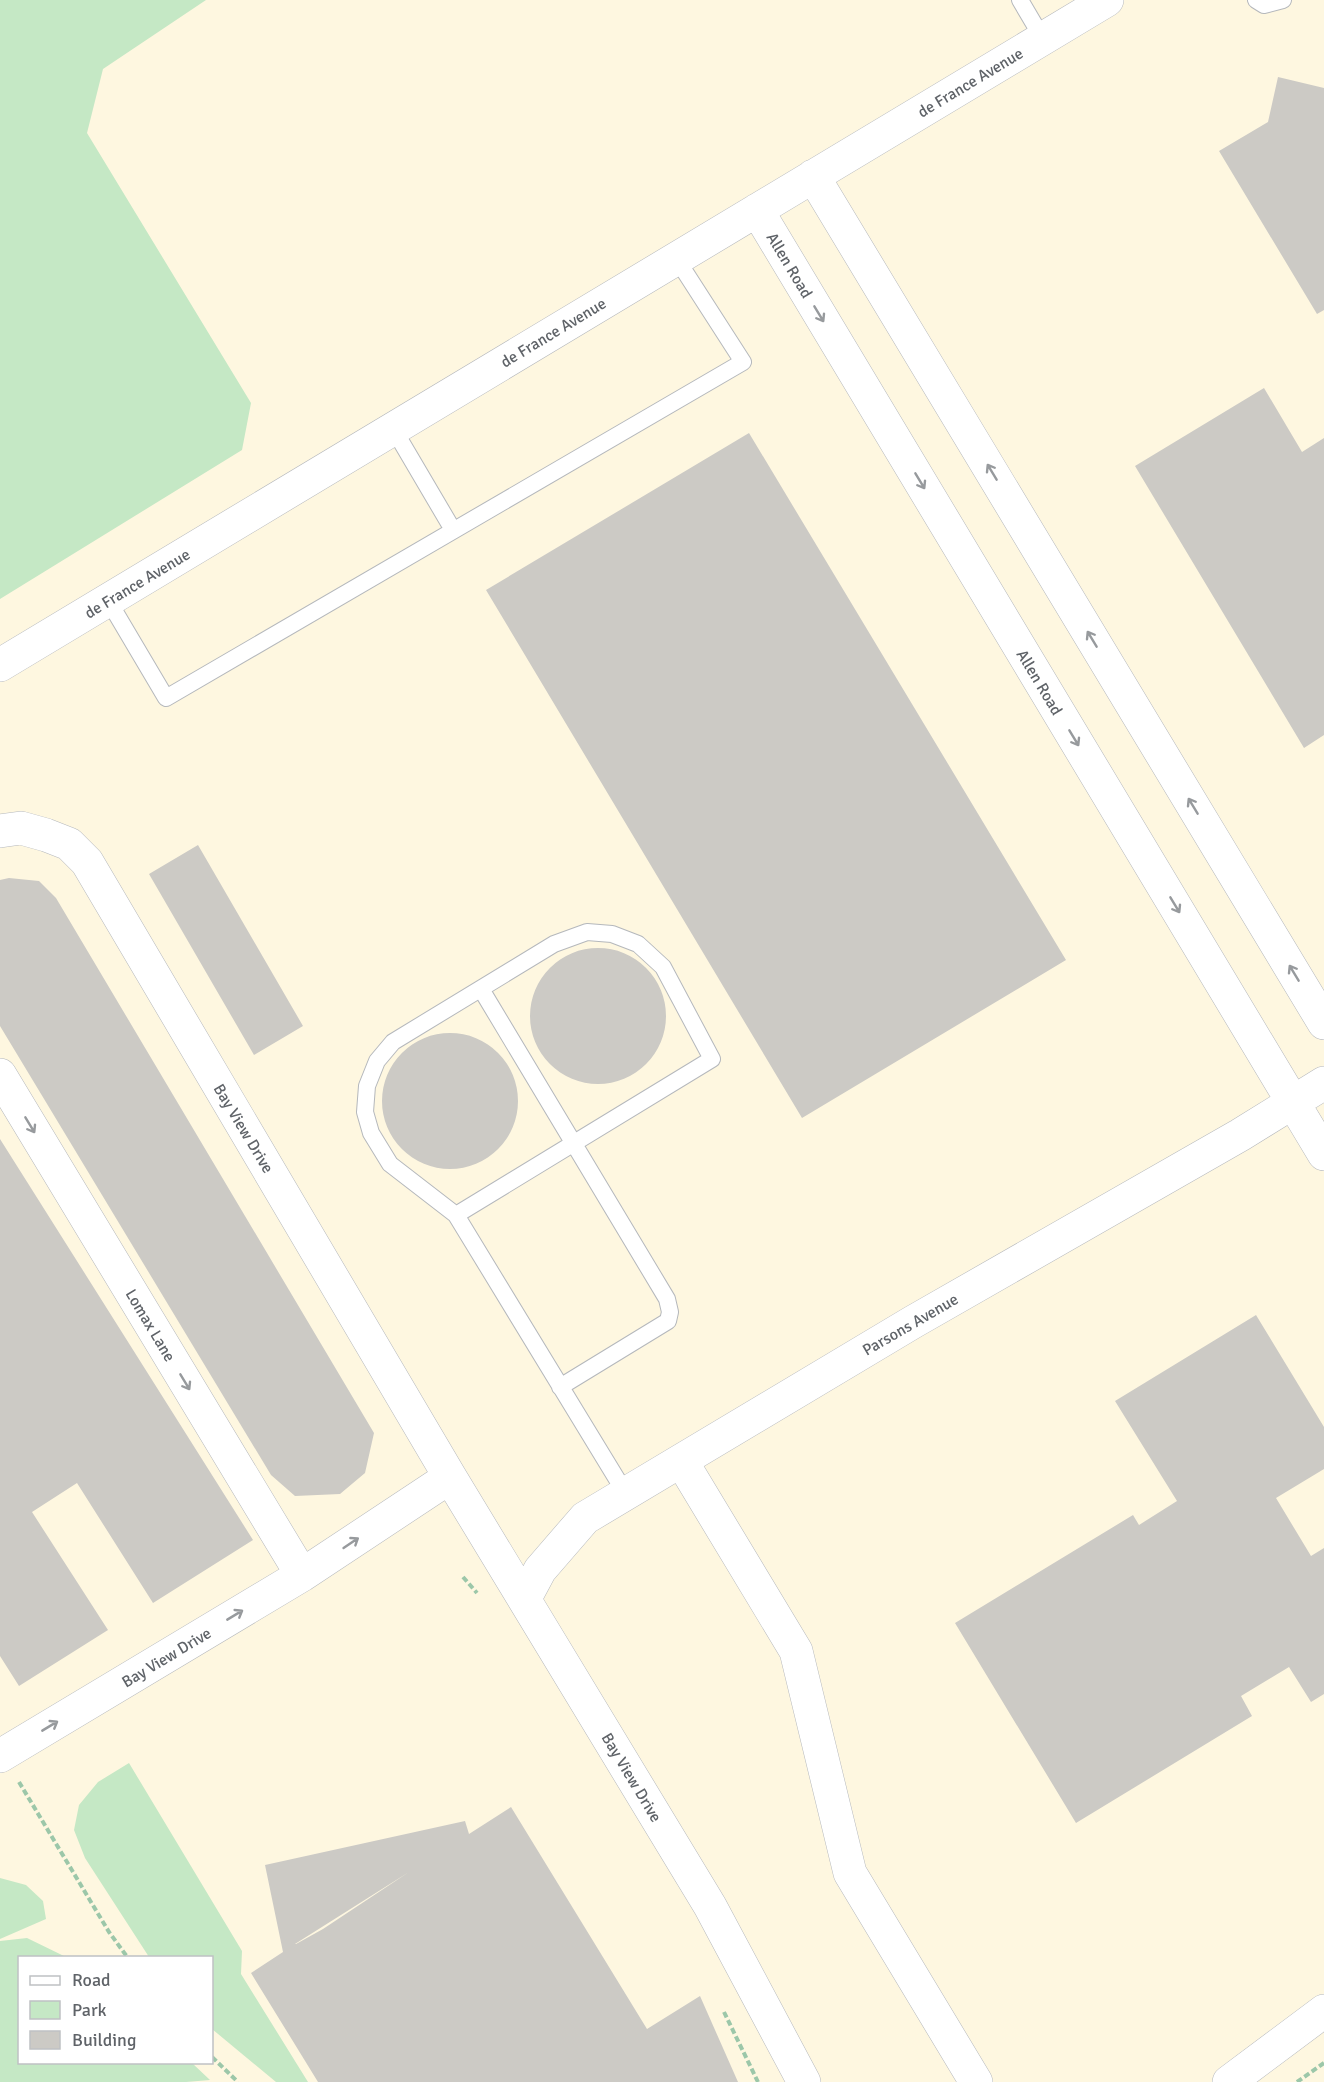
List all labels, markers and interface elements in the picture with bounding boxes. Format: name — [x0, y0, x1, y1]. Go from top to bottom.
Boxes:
street label: de France Avenue — [914, 43, 1027, 122]
street label: Allen Road — [762, 229, 817, 302]
street label: de France Avenue — [497, 293, 610, 372]
one-way arrow — [814, 305, 826, 322]
one-way arrow — [985, 464, 997, 481]
one-way arrow — [914, 472, 926, 489]
street label: de France Avenue — [81, 544, 194, 623]
one-way arrow — [1086, 631, 1098, 648]
street label: Allen Road — [1012, 646, 1067, 719]
one-way arrow — [1068, 729, 1080, 746]
one-way arrow — [1187, 798, 1199, 815]
one-way arrow — [1169, 896, 1181, 913]
one-way arrow — [1287, 965, 1299, 982]
street label: Bay View Drive — [209, 1080, 278, 1177]
one-way arrow — [25, 1116, 37, 1133]
street label: Lomax Lane — [121, 1286, 180, 1365]
street label: Parsons Avenue — [859, 1289, 962, 1360]
one-way arrow — [180, 1373, 192, 1390]
one-way arrow — [342, 1537, 358, 1549]
one-way arrow — [226, 1609, 243, 1621]
street label: Bay View Drive — [118, 1623, 215, 1692]
one-way arrow — [41, 1720, 58, 1732]
street label: Bay View Drive — [597, 1729, 666, 1826]
legend — [18, 1956, 213, 2064]
text: Road — [72, 1969, 111, 1991]
text: Park — [72, 1999, 107, 2021]
text: Building — [72, 2029, 136, 2051]

